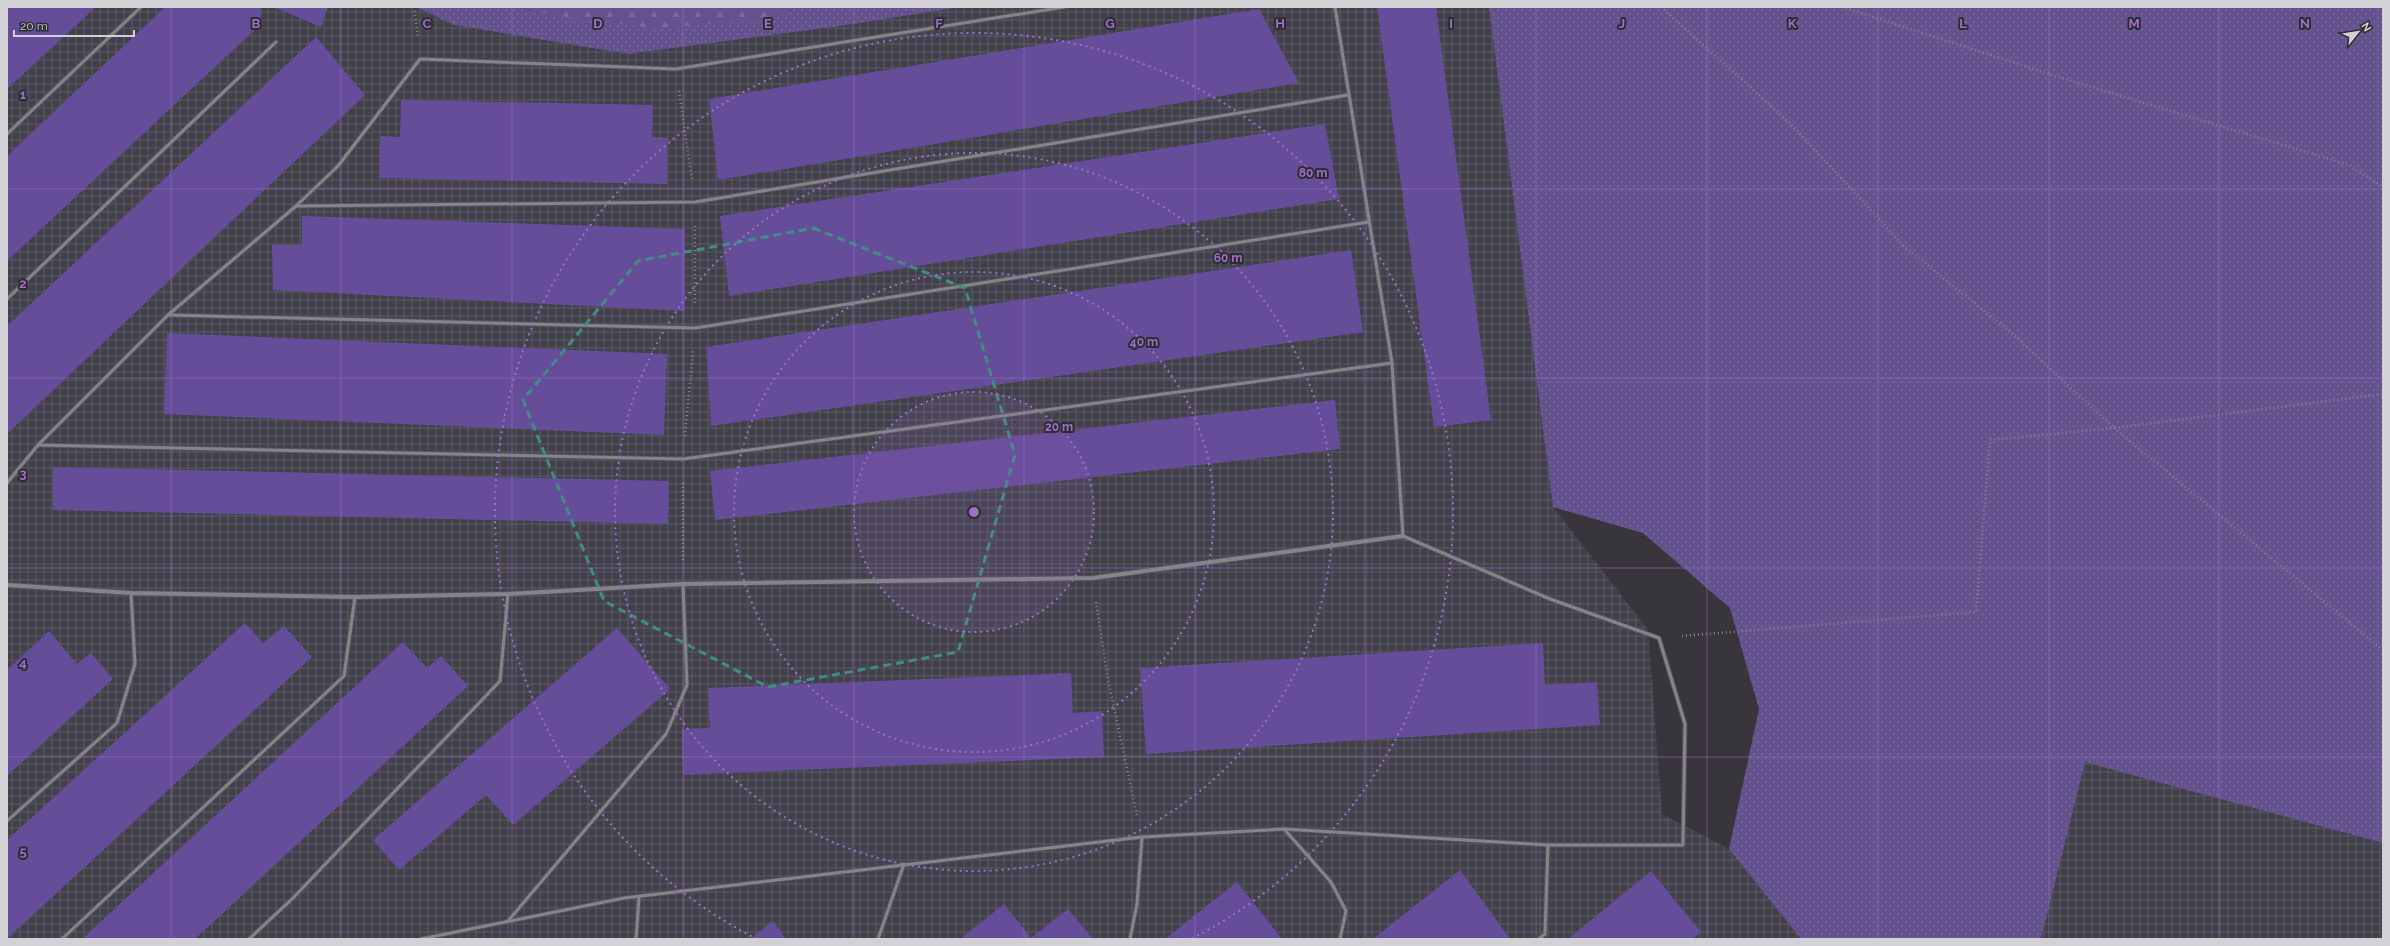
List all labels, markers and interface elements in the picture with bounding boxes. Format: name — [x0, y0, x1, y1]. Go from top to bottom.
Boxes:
scale bar — [14, 12, 134, 38]
north arrow — [2338, 12, 2378, 52]
text: B — [252, 16, 261, 31]
text: C — [423, 16, 432, 31]
text: D — [593, 16, 603, 31]
text: E — [764, 16, 772, 31]
text: F — [935, 16, 943, 31]
text: G — [1105, 16, 1115, 31]
text: H — [1275, 16, 1285, 31]
text: I — [1449, 16, 1453, 31]
text: J — [1619, 16, 1625, 31]
text: K — [1788, 16, 1797, 31]
text: L — [1959, 16, 1967, 31]
text: M — [2128, 16, 2140, 31]
text: N — [2300, 16, 2310, 31]
text: 20 m — [20, 19, 48, 33]
text: N — [2358, 20, 2374, 34]
text: 1 — [20, 87, 27, 102]
text: 80 m — [1299, 166, 1327, 180]
text: 60 m — [1214, 251, 1242, 265]
text: 2 — [19, 276, 27, 291]
text: 40 m — [1130, 335, 1158, 349]
text: 20 m — [1045, 420, 1073, 434]
text: 3 — [19, 466, 27, 481]
centre of rings — [967, 505, 981, 519]
text: 4 — [19, 655, 27, 670]
text: 5 — [19, 844, 27, 859]

